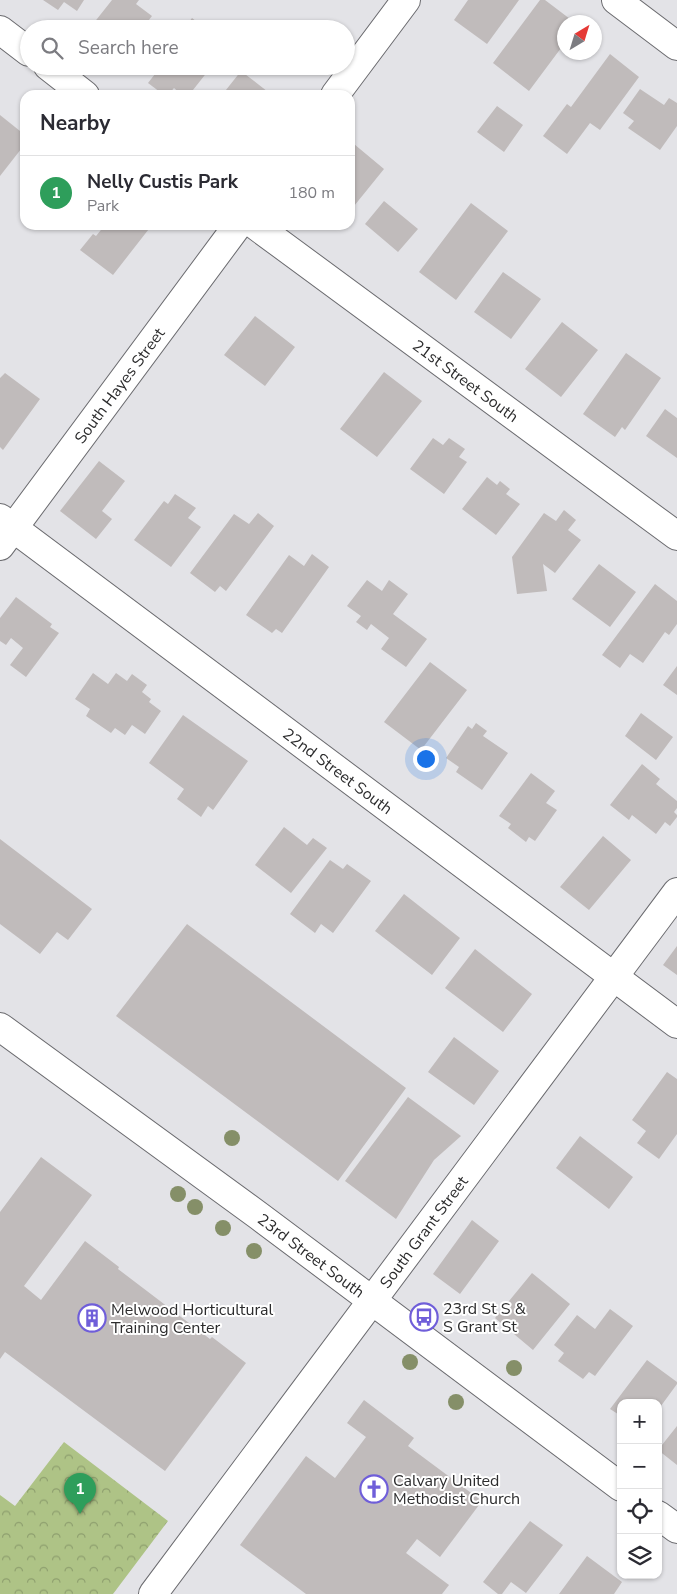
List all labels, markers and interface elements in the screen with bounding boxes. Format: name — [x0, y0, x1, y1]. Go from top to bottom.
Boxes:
north arrow — [557, 15, 602, 60]
search box — [20, 20, 355, 75]
icon: search — [38, 34, 66, 62]
text: Search here — [78, 35, 179, 61]
text: Nearby — [40, 109, 110, 137]
text: Nelly Custis Park — [87, 169, 238, 195]
text: 1 — [51, 182, 61, 204]
text: 180 m — [288, 182, 335, 204]
text: Park — [87, 195, 119, 217]
street label: South Hayes Street — [70, 323, 170, 448]
street label: 21st Street South — [408, 335, 523, 428]
street label: 22nd Street South — [278, 723, 397, 820]
your location — [413, 746, 439, 772]
street label: South Grant Street — [375, 1171, 474, 1293]
street label: 23rd Street South — [253, 1209, 369, 1303]
place label: 23rd St S & S Grant St — [443, 1298, 526, 1338]
place label: Melwood Horticultural Training Center — [111, 1299, 274, 1339]
bus stop icon: 23rd St S & S Grant St — [409, 1302, 439, 1332]
building icon: Melwood Horticultural Training Center — [77, 1303, 107, 1333]
map controls — [617, 1399, 662, 1579]
button: + — [617, 1399, 662, 1444]
button: − — [617, 1444, 662, 1489]
place label: Calvary United Methodist Church — [393, 1470, 520, 1510]
pin: 1 — [64, 1473, 96, 1514]
church icon: Calvary United Methodist Church — [359, 1474, 389, 1504]
button: locate — [617, 1489, 662, 1534]
button: layers — [617, 1534, 662, 1579]

